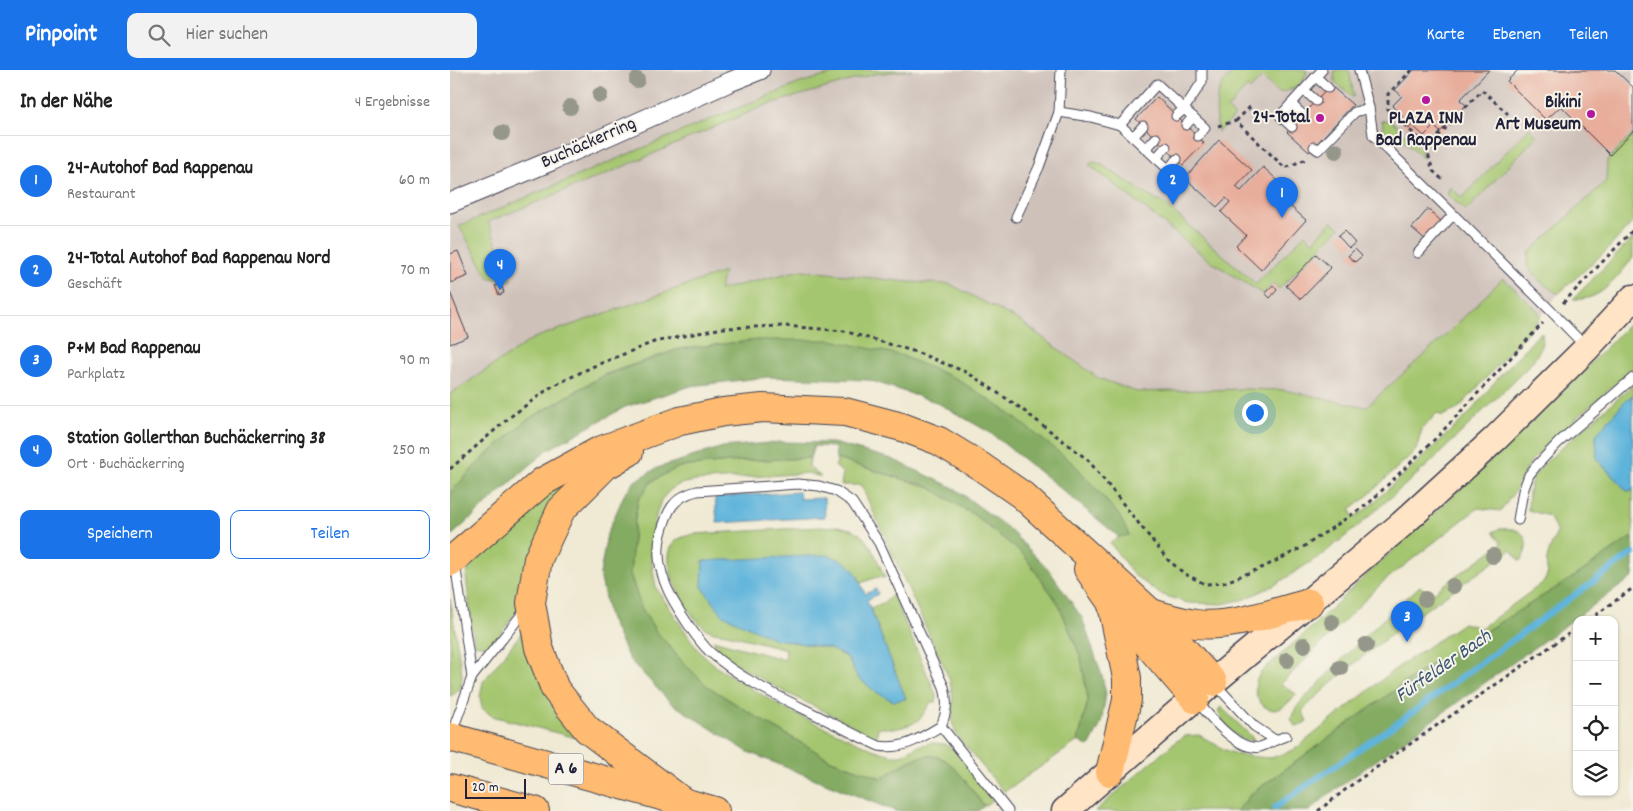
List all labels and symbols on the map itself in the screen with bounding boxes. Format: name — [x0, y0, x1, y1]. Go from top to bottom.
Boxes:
place label: Bikini Art Museum — [1495, 90, 1582, 139]
marker: PLAZA INN Bad Rappenau — [1420, 94, 1432, 106]
place label: 24-Total — [1253, 105, 1310, 132]
place label: PLAZA INN Bad Rappenau — [1375, 106, 1477, 155]
marker: Bikini Art Museum — [1585, 108, 1597, 120]
street label: Buchäckerring — [537, 111, 641, 177]
marker: 24-Total — [1314, 112, 1326, 124]
pin: 2 — [1157, 164, 1189, 205]
pin: 1 — [1266, 177, 1298, 218]
pin: 4 — [484, 249, 516, 290]
your location — [1242, 400, 1268, 426]
pin: 3 — [1391, 601, 1423, 642]
water label: Fürfelder Bach — [1390, 623, 1499, 711]
road number: A 6 — [548, 754, 584, 784]
scale bar — [465, 776, 526, 799]

